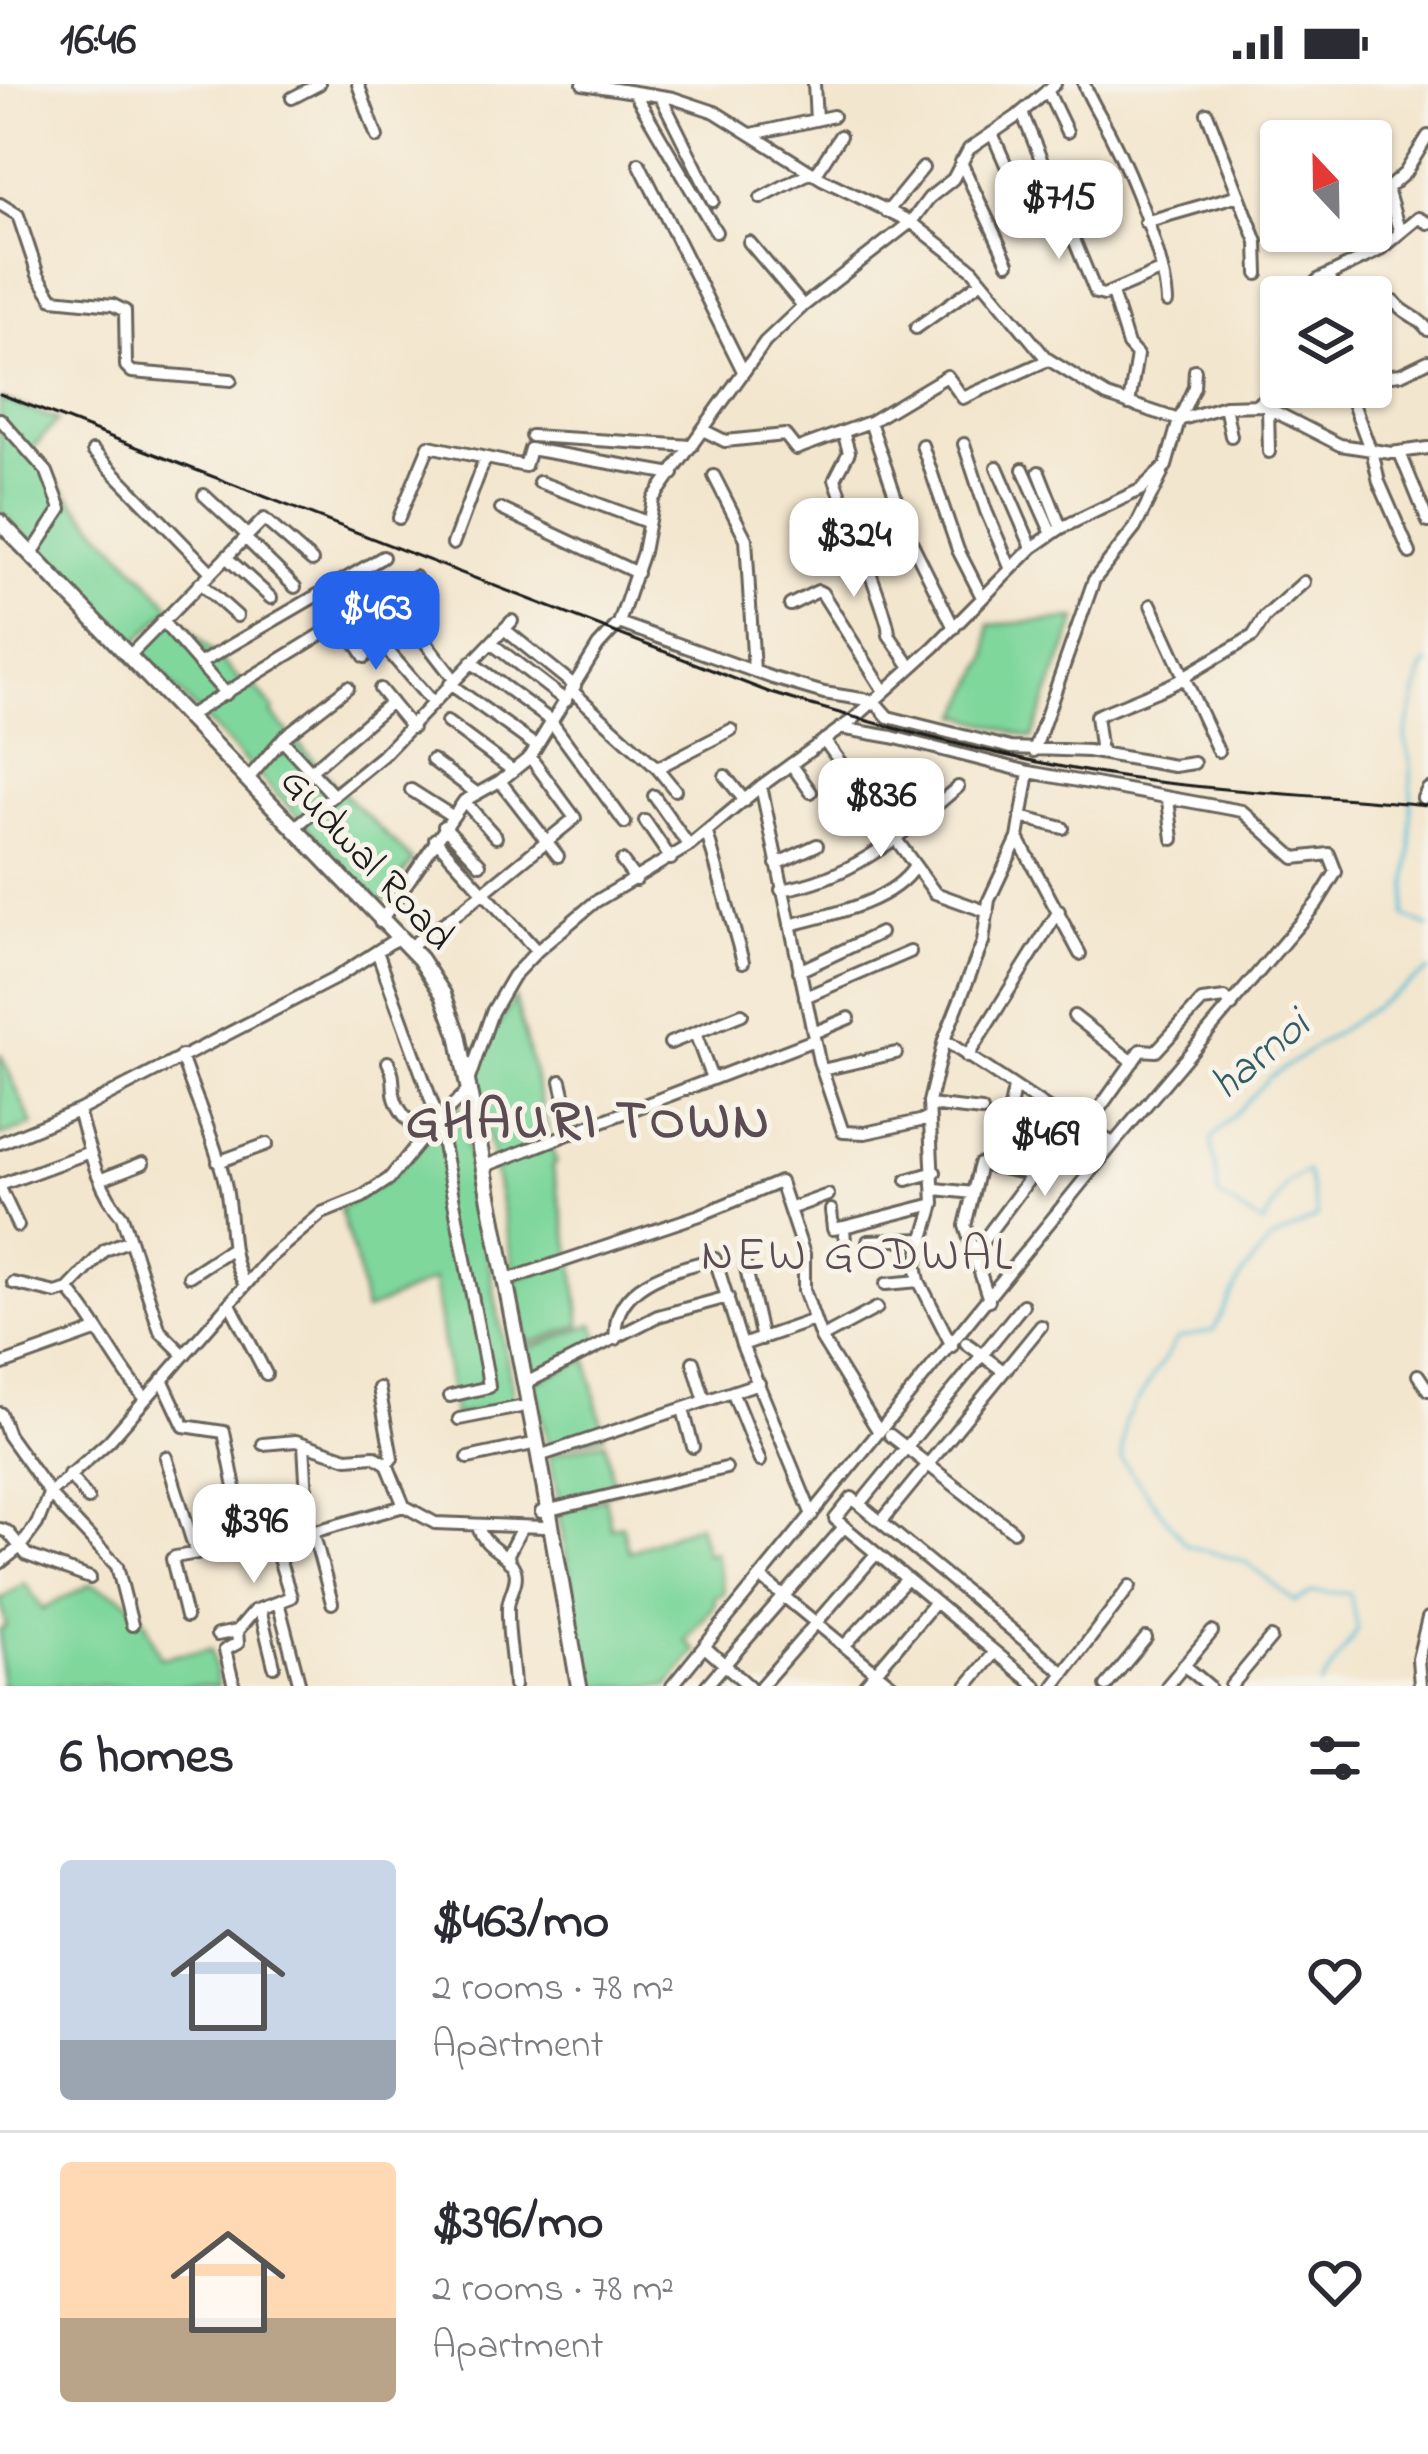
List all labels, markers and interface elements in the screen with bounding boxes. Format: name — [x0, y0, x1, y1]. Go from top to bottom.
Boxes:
text: 16:46 — [60, 9, 136, 75]
north arrow — [1260, 120, 1392, 252]
map controls — [1260, 120, 1392, 408]
pin: $715 — [988, 160, 1130, 262]
text: $715 — [1022, 170, 1096, 227]
button: layers — [1260, 276, 1392, 408]
pin: $324 — [783, 498, 925, 600]
text: $324 — [816, 508, 892, 565]
pin: $463 — [305, 571, 447, 673]
text: $463 — [340, 581, 412, 638]
street label: Gudwal Road — [264, 754, 468, 966]
pin: $836 — [810, 758, 952, 860]
text: $836 — [845, 768, 917, 825]
water label: harnoi — [1196, 993, 1329, 1119]
district label: GHAURI TOWN — [406, 1085, 772, 1163]
pin: $469 — [974, 1097, 1116, 1199]
text: $469 — [1011, 1107, 1079, 1164]
district label: NEW GODWAL — [701, 1222, 1015, 1292]
pin: $396 — [183, 1484, 325, 1586]
text: $396 — [220, 1494, 288, 1551]
text: 6 homes — [60, 1721, 234, 1796]
icon: filters — [1302, 1725, 1368, 1791]
text: $463/mo — [432, 1886, 609, 1961]
icon: home — [156, 1908, 300, 2052]
icon: heart — [1302, 1947, 1368, 2013]
text: 2 rooms · 78 m² — [432, 1961, 674, 2018]
text: Apartment — [432, 2018, 604, 2075]
text: $396/mo — [432, 2187, 604, 2262]
icon: home — [156, 2210, 300, 2354]
icon: heart — [1302, 2249, 1368, 2315]
text: 2 rooms · 78 m² — [432, 2262, 674, 2319]
text: Apartment — [432, 2319, 604, 2376]

